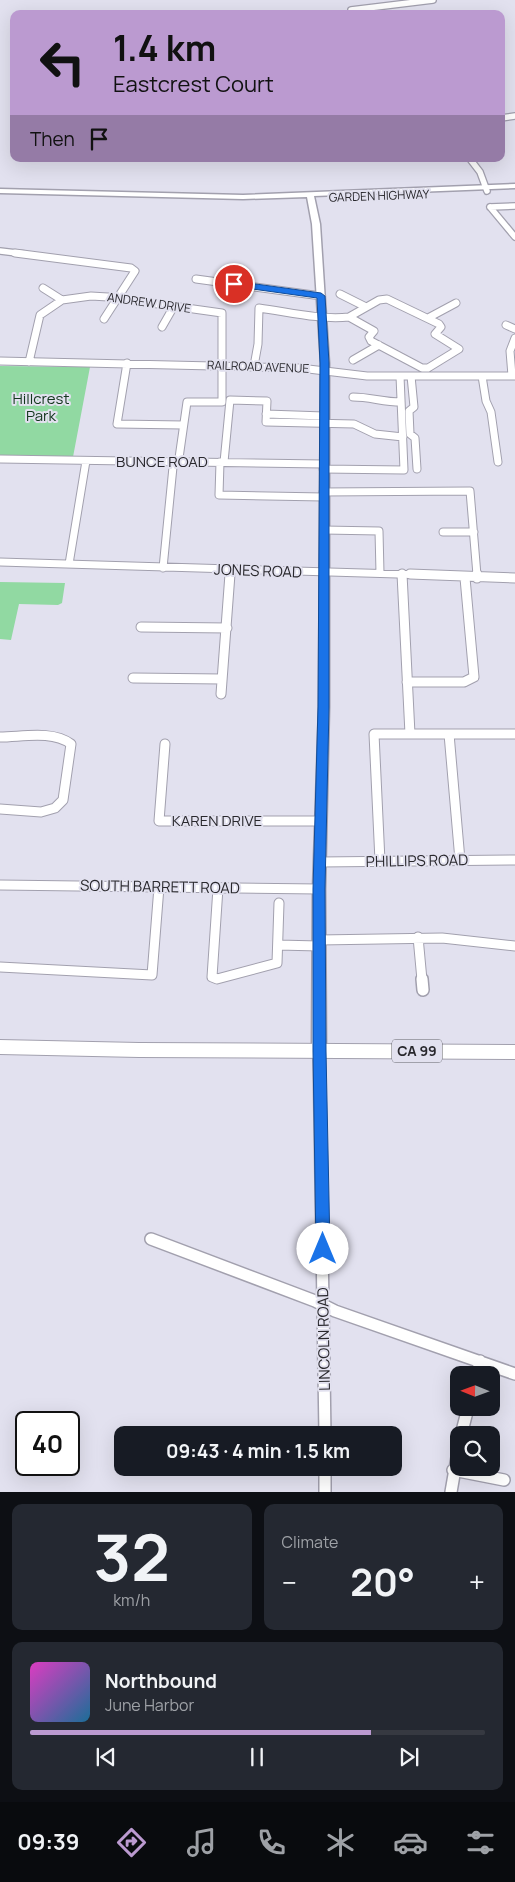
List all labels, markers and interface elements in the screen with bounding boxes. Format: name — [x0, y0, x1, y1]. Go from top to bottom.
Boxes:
text: 1.4 km — [113, 24, 216, 72]
icon: left — [30, 30, 95, 95]
text: Eastcrest Court — [113, 69, 274, 99]
icon: arrive — [85, 125, 113, 153]
text: Then — [30, 126, 75, 152]
street label: GARDEN HIGHWAY — [328, 185, 430, 206]
pin — [213, 263, 255, 305]
icon: arrive — [220, 270, 248, 298]
street label: ANDREW DRIVE — [106, 288, 192, 317]
street label: RAILROAD AVENUE — [207, 356, 310, 377]
park label: Hillcrest Park — [13, 388, 70, 426]
street label: BUNCE ROAD — [116, 451, 208, 472]
street label: JONES ROAD — [214, 558, 302, 583]
street label: KAREN DRIVE — [172, 810, 262, 831]
street label: PHILLIPS ROAD — [366, 849, 468, 872]
street label: SOUTH BARRETT ROAD — [80, 875, 240, 898]
road number: CA 99 — [392, 1040, 442, 1062]
position arrow — [296, 1222, 348, 1274]
street label: LINCOLN ROAD — [312, 1287, 335, 1391]
north arrow — [450, 1366, 500, 1416]
map controls — [450, 1366, 500, 1476]
speed limit sign: 40 — [15, 1411, 80, 1476]
button: search — [450, 1426, 500, 1476]
text: 09:43 · 4 min · 1.5 km — [166, 1438, 350, 1464]
text: 32 — [93, 1512, 170, 1601]
text: Climate — [282, 1531, 338, 1553]
text: 20° — [350, 1555, 415, 1607]
text: − — [282, 1563, 297, 1601]
text: + — [469, 1563, 485, 1601]
text: km/h — [113, 1589, 150, 1611]
text: Northbound — [105, 1668, 217, 1694]
text: June Harbor — [105, 1694, 194, 1716]
icon: previous — [92, 1743, 120, 1771]
icon: pause — [243, 1743, 271, 1771]
icon: next — [395, 1743, 423, 1771]
icon: directions — [114, 1825, 149, 1860]
icon: music — [184, 1825, 219, 1860]
icon: phone — [254, 1825, 289, 1860]
icon: climate — [323, 1825, 358, 1860]
icon: car — [393, 1825, 428, 1860]
icon: filters — [463, 1825, 498, 1860]
text: 09:39 — [17, 1827, 80, 1857]

